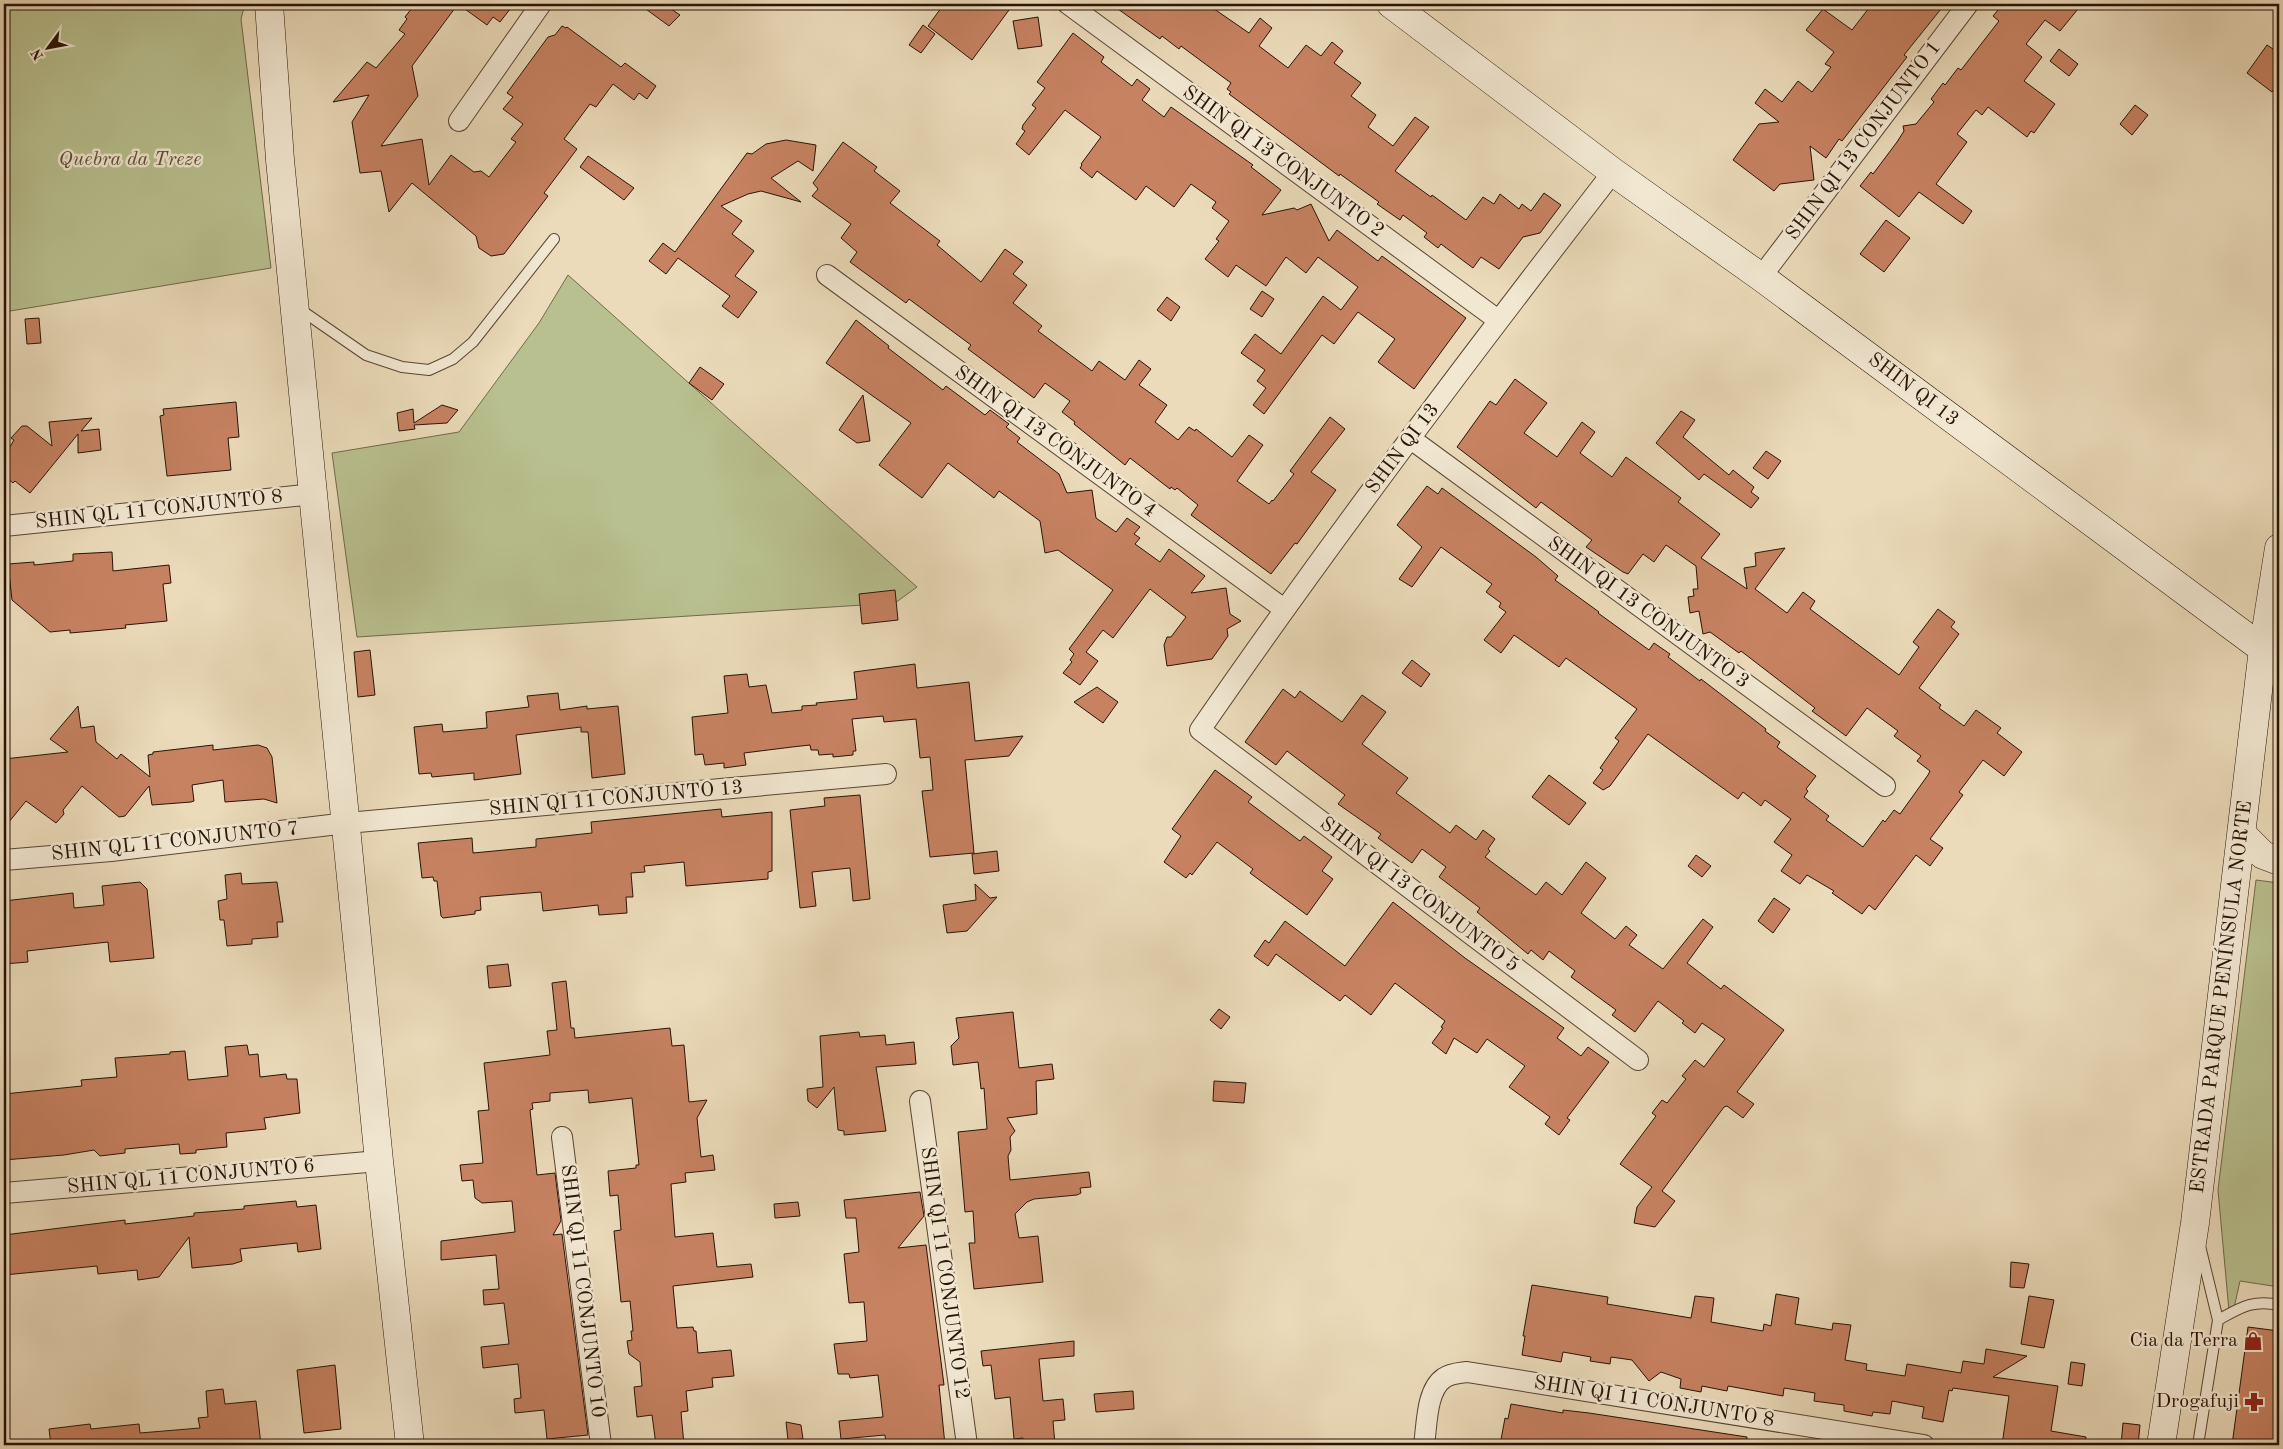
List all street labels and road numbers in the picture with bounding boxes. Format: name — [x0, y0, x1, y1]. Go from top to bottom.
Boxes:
street label: SHIN QI 13 CONJUNTO 1 — [1783, 38, 1945, 244]
street label: SHIN QI 13 CONJUNTO 2 — [1179, 82, 1387, 242]
street label: SHIN QI 13 — [1864, 350, 1962, 430]
street label: SHIN QI 13 CONJUNTO 4 — [951, 362, 1159, 522]
street label: SHIN QI 13 — [1363, 400, 1443, 498]
street label: SHIN QL 11 CONJUNTO 8 — [34, 487, 284, 533]
street label: SHIN QI 13 CONJUNTO 3 — [1544, 533, 1752, 693]
street label: SHIN QI 11 CONJUNTO 13 — [488, 778, 744, 820]
street label: ESTRADA PARQUE PENÍNSULA NORTE — [2185, 799, 2256, 1195]
street label: SHIN QI 13 CONJUNTO 5 — [1316, 814, 1522, 976]
street label: SHIN QL 11 CONJUNTO 7 — [50, 819, 300, 865]
street label: SHIN QI 11 CONJUNTO 12 — [916, 1145, 972, 1401]
street label: SHIN QL 11 CONJUNTO 6 — [66, 1156, 316, 1198]
street label: SHIN QI 11 CONJUNTO 10 — [557, 1163, 607, 1419]
street label: SHIN QI 11 CONJUNTO 8 — [1532, 1373, 1776, 1431]

